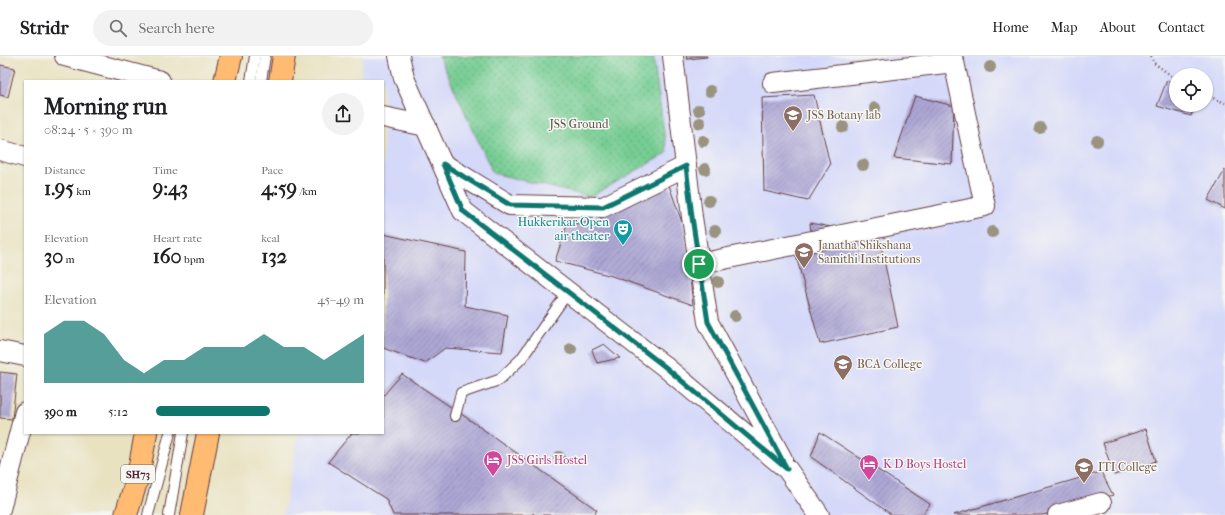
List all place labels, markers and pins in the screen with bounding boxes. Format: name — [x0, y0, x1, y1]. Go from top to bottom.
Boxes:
school or university icon: JSS Botany lab — [782, 104, 804, 132]
place label: JSS Botany lab — [806, 108, 881, 122]
place label: Hukkerikar Open air theater — [518, 215, 610, 243]
theatre icon: Hukkerikar Open air theater — [612, 218, 634, 246]
place label: Janatha Shikshana Samithi Institutions — [817, 238, 921, 266]
school or university icon: Janatha Shikshana Samithi Institutions — [793, 241, 815, 269]
pin — [682, 247, 716, 281]
school or university icon: BCA College — [832, 353, 854, 381]
place label: BCA College — [857, 357, 922, 371]
hotel icon: JSS Girls Hostel — [482, 449, 504, 477]
place label: JSS Girls Hostel — [506, 453, 588, 467]
hotel icon: K D Boys Hostel — [858, 453, 880, 481]
school or university icon: ITI College — [1073, 456, 1095, 484]
place label: K D Boys Hostel — [883, 457, 967, 471]
place label: ITI College — [1098, 460, 1157, 474]

